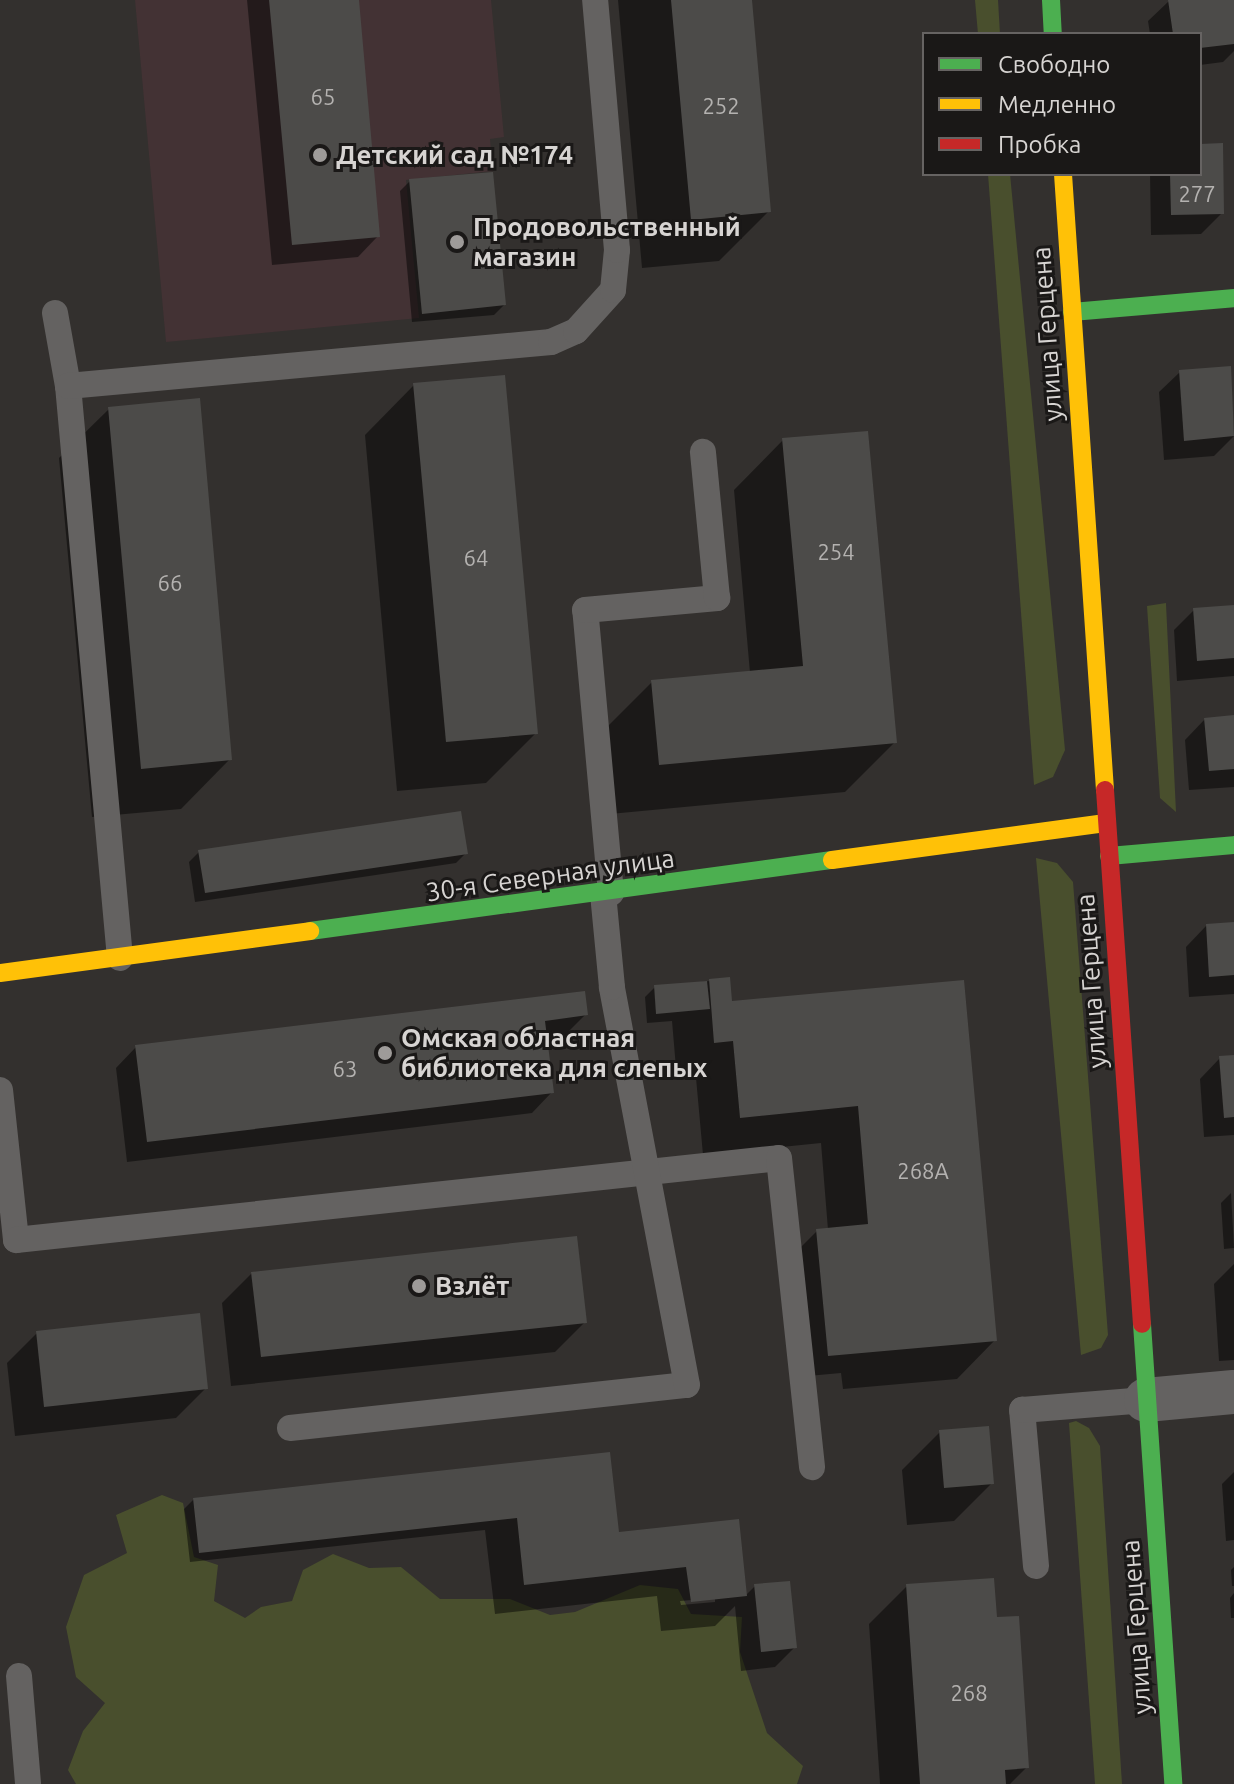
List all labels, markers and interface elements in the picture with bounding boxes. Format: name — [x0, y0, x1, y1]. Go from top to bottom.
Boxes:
legend — [922, 32, 1202, 176]
text: Свободно — [998, 51, 1110, 78]
house number: 65 — [311, 84, 335, 110]
text: Медленно — [998, 91, 1116, 118]
house number: 252 — [702, 93, 740, 119]
text: Пробка — [998, 131, 1081, 158]
place label: Детский сад №174 — [336, 139, 573, 171]
marker: Детский сад №174 — [311, 146, 329, 164]
house number: 277 — [1178, 181, 1216, 207]
place label: Продовольственный магазин — [473, 211, 741, 272]
marker: Продовольственный магазин — [448, 233, 466, 251]
street label: улица Герцена — [1025, 246, 1069, 422]
house number: 254 — [817, 539, 855, 565]
house number: 64 — [464, 545, 488, 571]
house number: 66 — [158, 570, 182, 596]
street label: 30-я Северная улица — [424, 842, 676, 908]
street label: улица Герцена — [1069, 893, 1113, 1069]
place label: Омская областная библиотека для слепых — [401, 1022, 707, 1084]
marker: Омская областная библиотека для слепых — [376, 1044, 394, 1062]
house number: 63 — [333, 1056, 357, 1082]
house number: 268А — [897, 1158, 949, 1184]
place label: Взлёт — [435, 1270, 509, 1302]
marker: Взлёт — [410, 1277, 428, 1295]
street label: улица Герцена — [1114, 1539, 1158, 1715]
house number: 268 — [950, 1680, 988, 1706]

